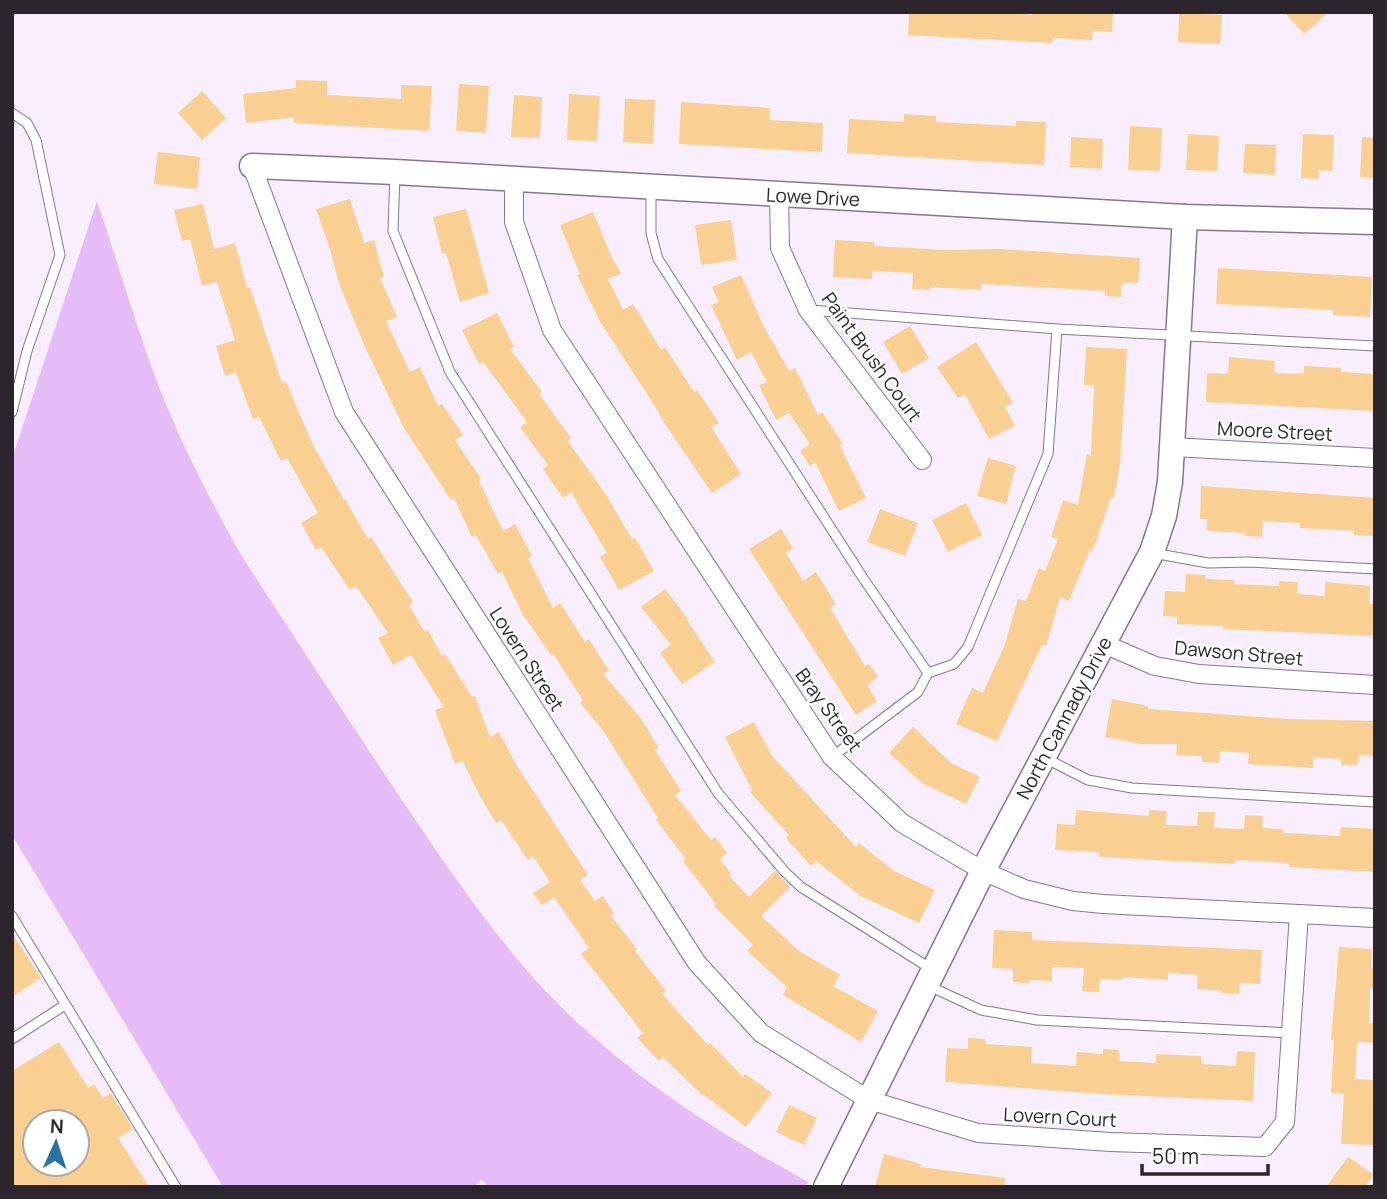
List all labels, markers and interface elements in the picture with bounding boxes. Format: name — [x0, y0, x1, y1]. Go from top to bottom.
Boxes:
street label: Lowe Drive — [765, 182, 861, 212]
street label: Paint Brush Court — [816, 287, 928, 427]
street label: Moore Street — [1216, 415, 1334, 447]
street label: Lovern Street — [484, 602, 570, 716]
street label: North Cannady Drive — [1010, 632, 1118, 804]
street label: Dawson Street — [1173, 634, 1305, 672]
street label: Bray Street — [790, 663, 868, 757]
street label: Lovern Court — [1003, 1101, 1117, 1133]
north arrow — [21, 1108, 91, 1178]
text: N — [49, 1113, 64, 1139]
scale bar — [1142, 1132, 1268, 1176]
text: 50 m — [1152, 1142, 1199, 1170]

